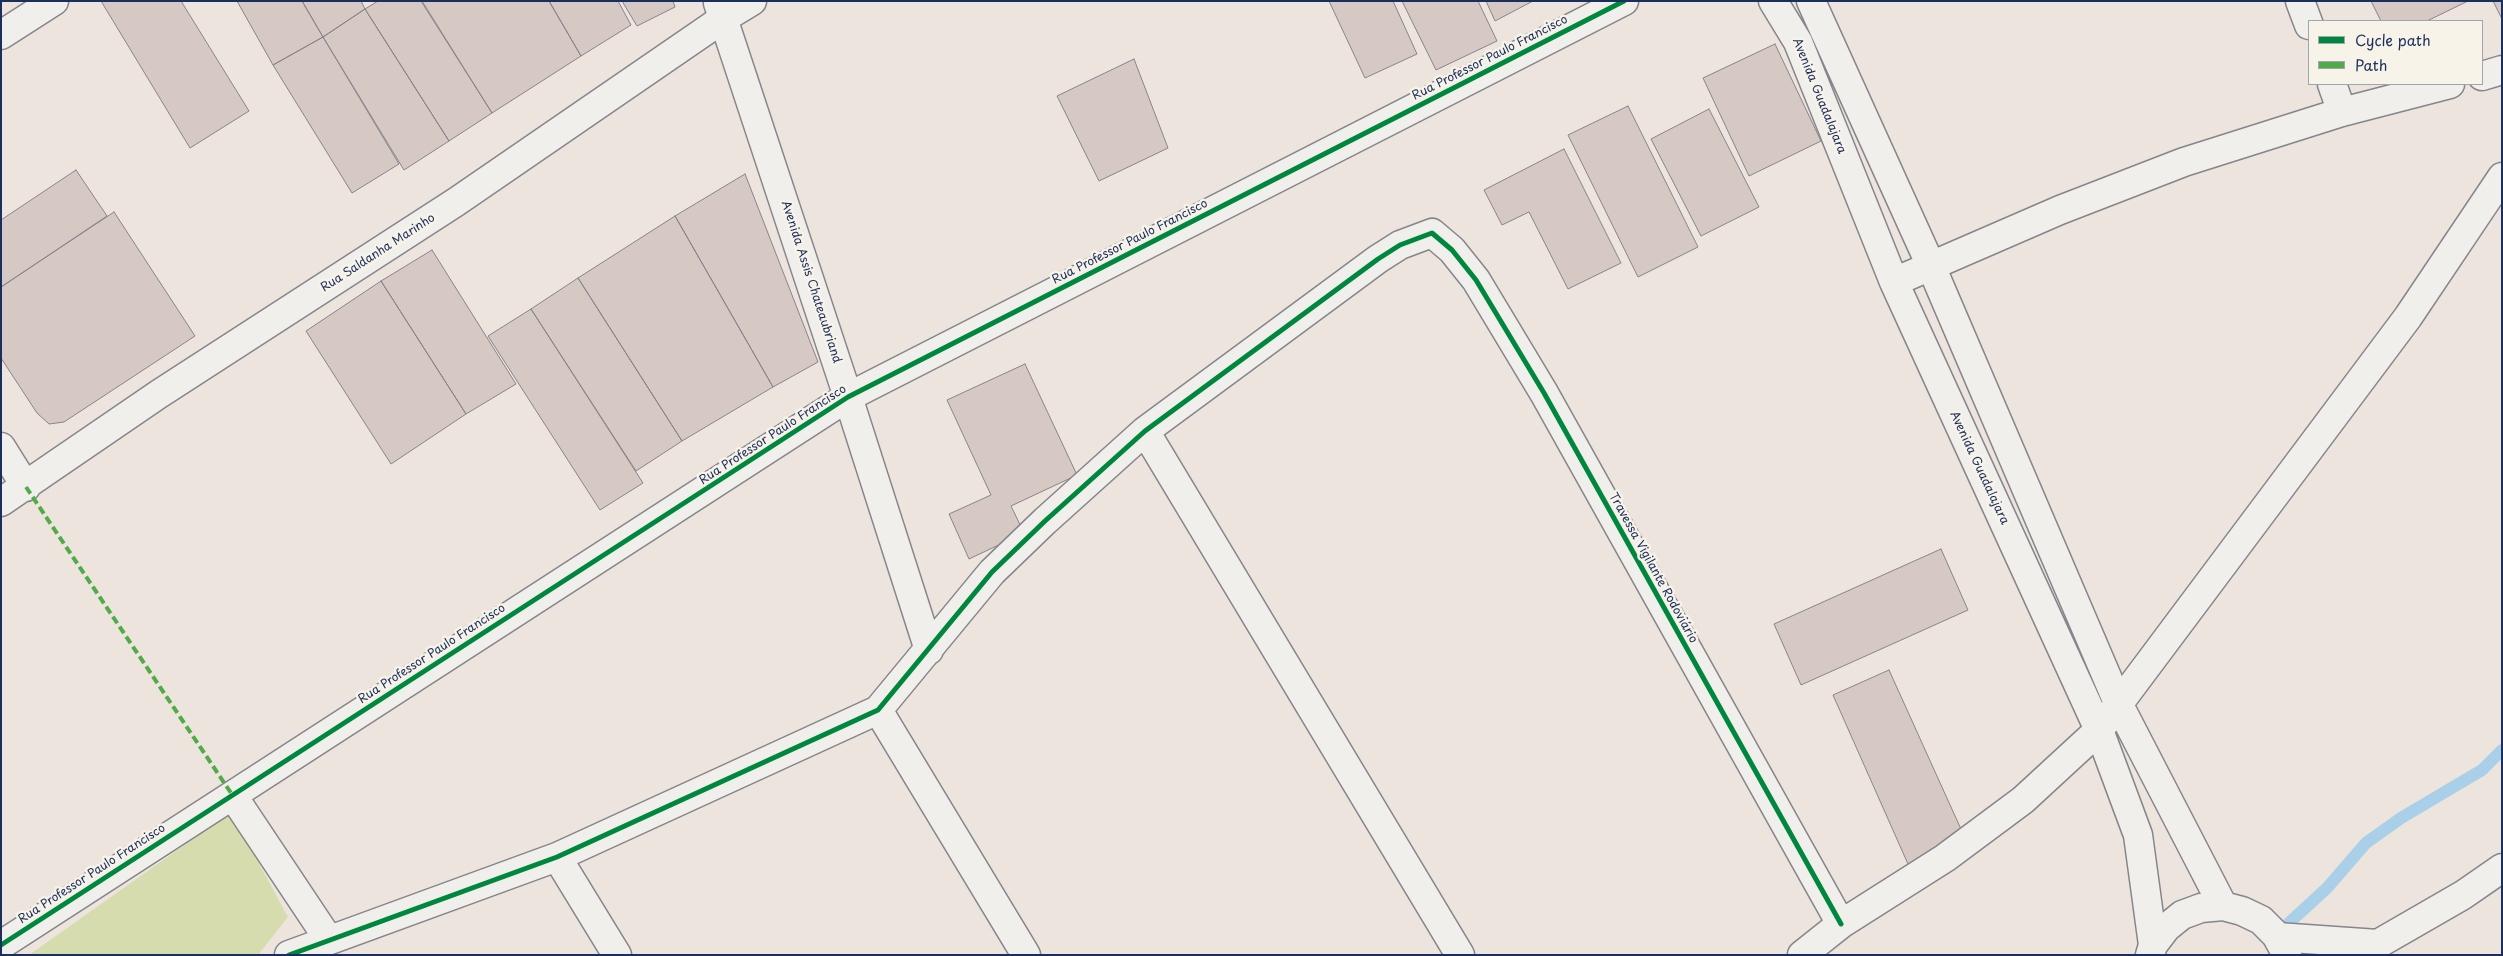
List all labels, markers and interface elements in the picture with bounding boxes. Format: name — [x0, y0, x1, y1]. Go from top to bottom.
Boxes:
street label: Rua Professor Paulo Francisco — [1410, 12, 1570, 104]
legend — [2308, 20, 2483, 85]
text: Cycle path — [2355, 28, 2431, 51]
street label: Avenida Guadalajara — [1789, 36, 1849, 156]
text: Path — [2355, 53, 2387, 76]
street label: Rua Professor Paulo Francisco — [1050, 196, 1210, 288]
street label: Avenida Assis Chateaubriand — [778, 199, 844, 365]
street label: Rua Saldanha Marinho — [318, 211, 438, 295]
street label: Rua Professor Paulo Francisco — [697, 382, 849, 488]
street label: Avenida Guadalajara — [1946, 409, 2012, 527]
street label: Travessa Vigilante Rodoviário — [1606, 490, 1700, 646]
street label: Rua Professor Paulo Francisco — [356, 601, 508, 707]
street label: Rua Professor Paulo Francisco — [16, 821, 168, 927]

